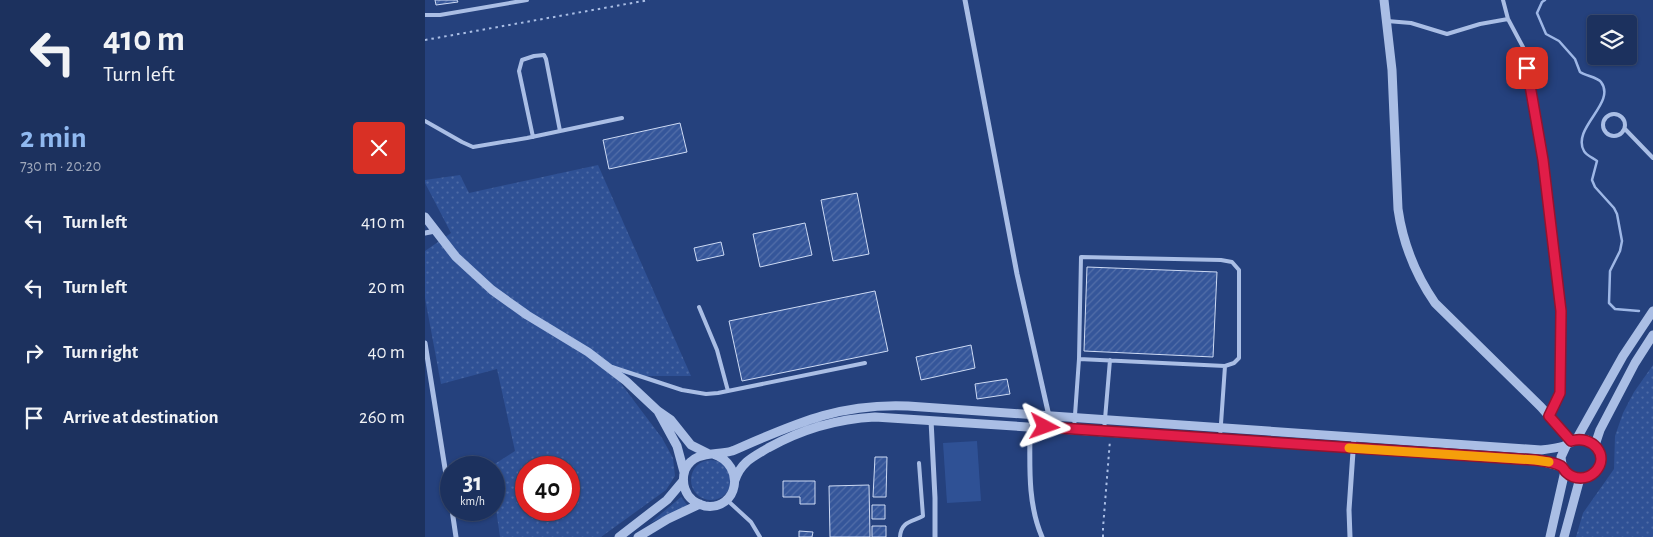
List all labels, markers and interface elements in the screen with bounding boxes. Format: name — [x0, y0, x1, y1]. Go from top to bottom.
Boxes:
map controls — [1587, 15, 1637, 65]
button: layers — [1587, 15, 1637, 65]
icon: left — [20, 20, 85, 85]
text: 410 m — [103, 22, 185, 57]
pin — [1506, 47, 1548, 89]
icon: arrive — [1513, 54, 1541, 82]
text: Turn left — [103, 63, 175, 85]
button: close — [353, 122, 405, 174]
text: 2 min — [20, 123, 87, 153]
text: 730 m · 20:20 — [20, 158, 101, 174]
icon: left — [20, 209, 48, 237]
text: Turn left — [63, 213, 127, 232]
text: 410 m — [361, 213, 405, 232]
icon: left — [20, 274, 48, 302]
text: Turn left — [63, 278, 127, 297]
text: 20 m — [368, 278, 405, 297]
icon: right — [20, 339, 48, 367]
text: Turn right — [63, 343, 138, 362]
text: 40 m — [367, 343, 405, 362]
position arrow — [1018, 400, 1070, 452]
icon: arrive — [20, 404, 48, 432]
text: Arrive at destination — [63, 408, 219, 427]
text: 260 m — [359, 408, 405, 427]
speed limit sign: 40 — [515, 456, 580, 521]
text: 31 — [463, 470, 482, 495]
text: km/h — [460, 495, 485, 507]

